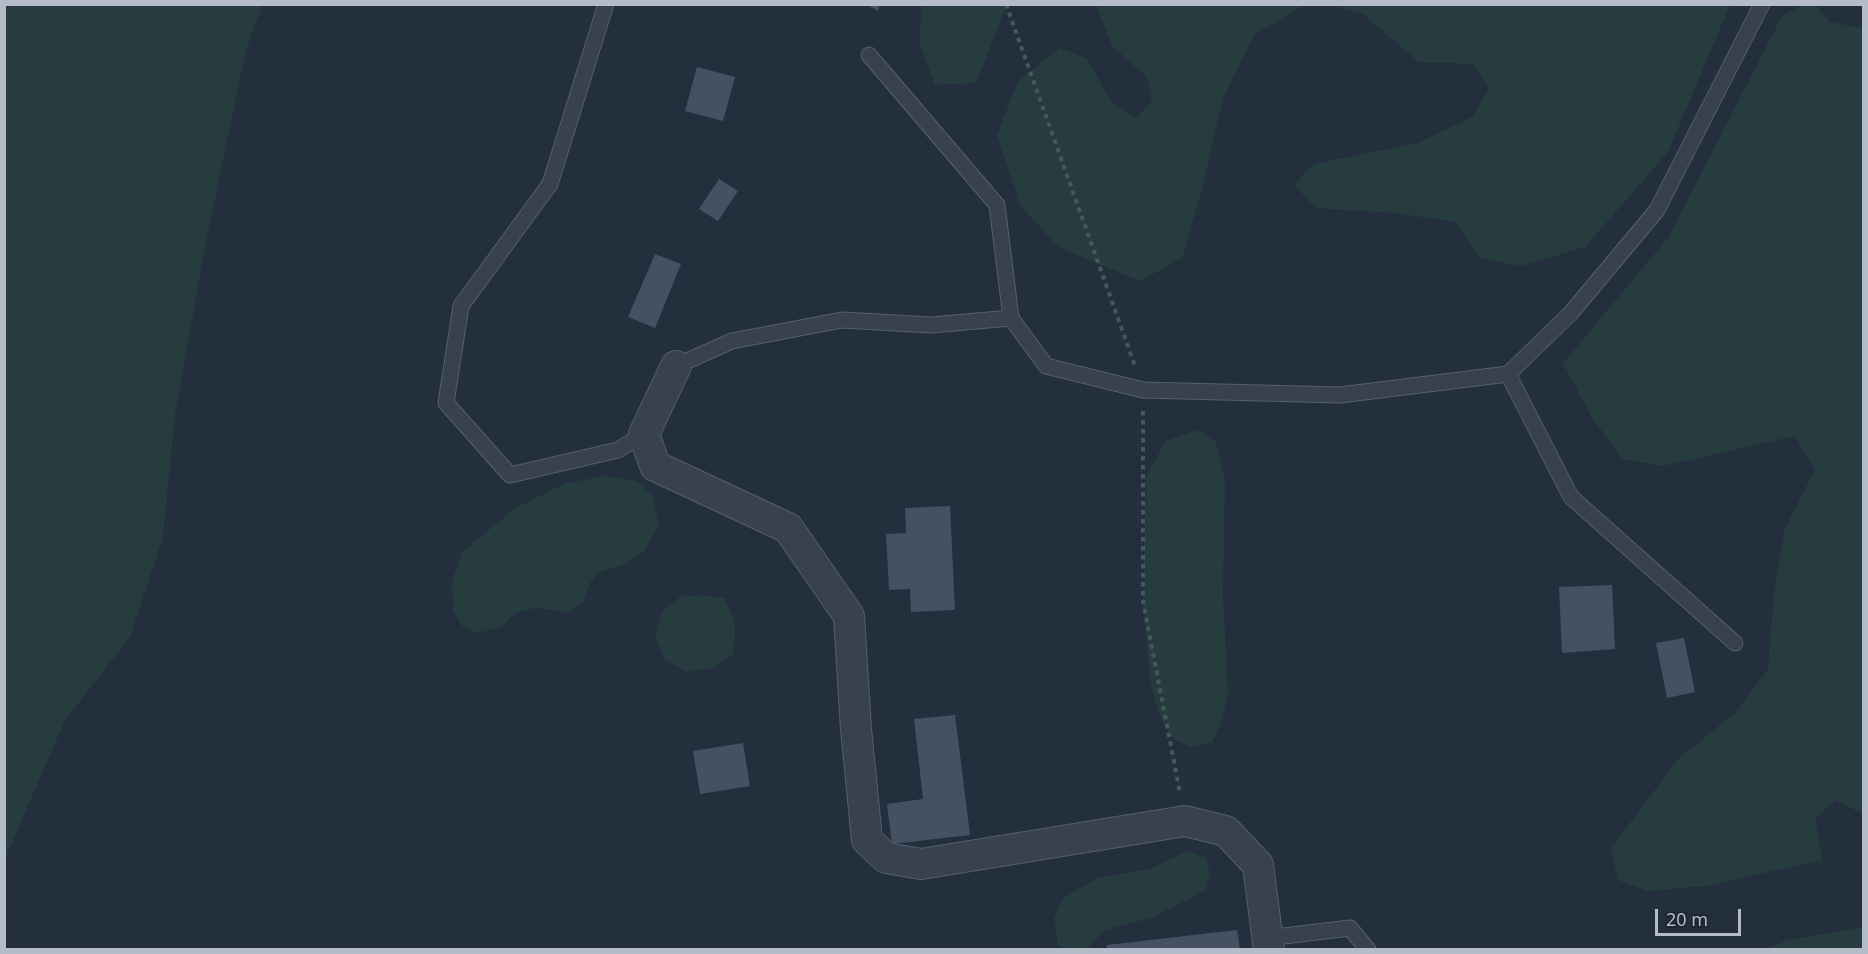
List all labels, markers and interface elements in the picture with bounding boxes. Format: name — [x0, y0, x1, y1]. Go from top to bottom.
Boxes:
scale bar — [1658, 897, 1744, 935]
text: 20 m — [1666, 907, 1708, 931]

